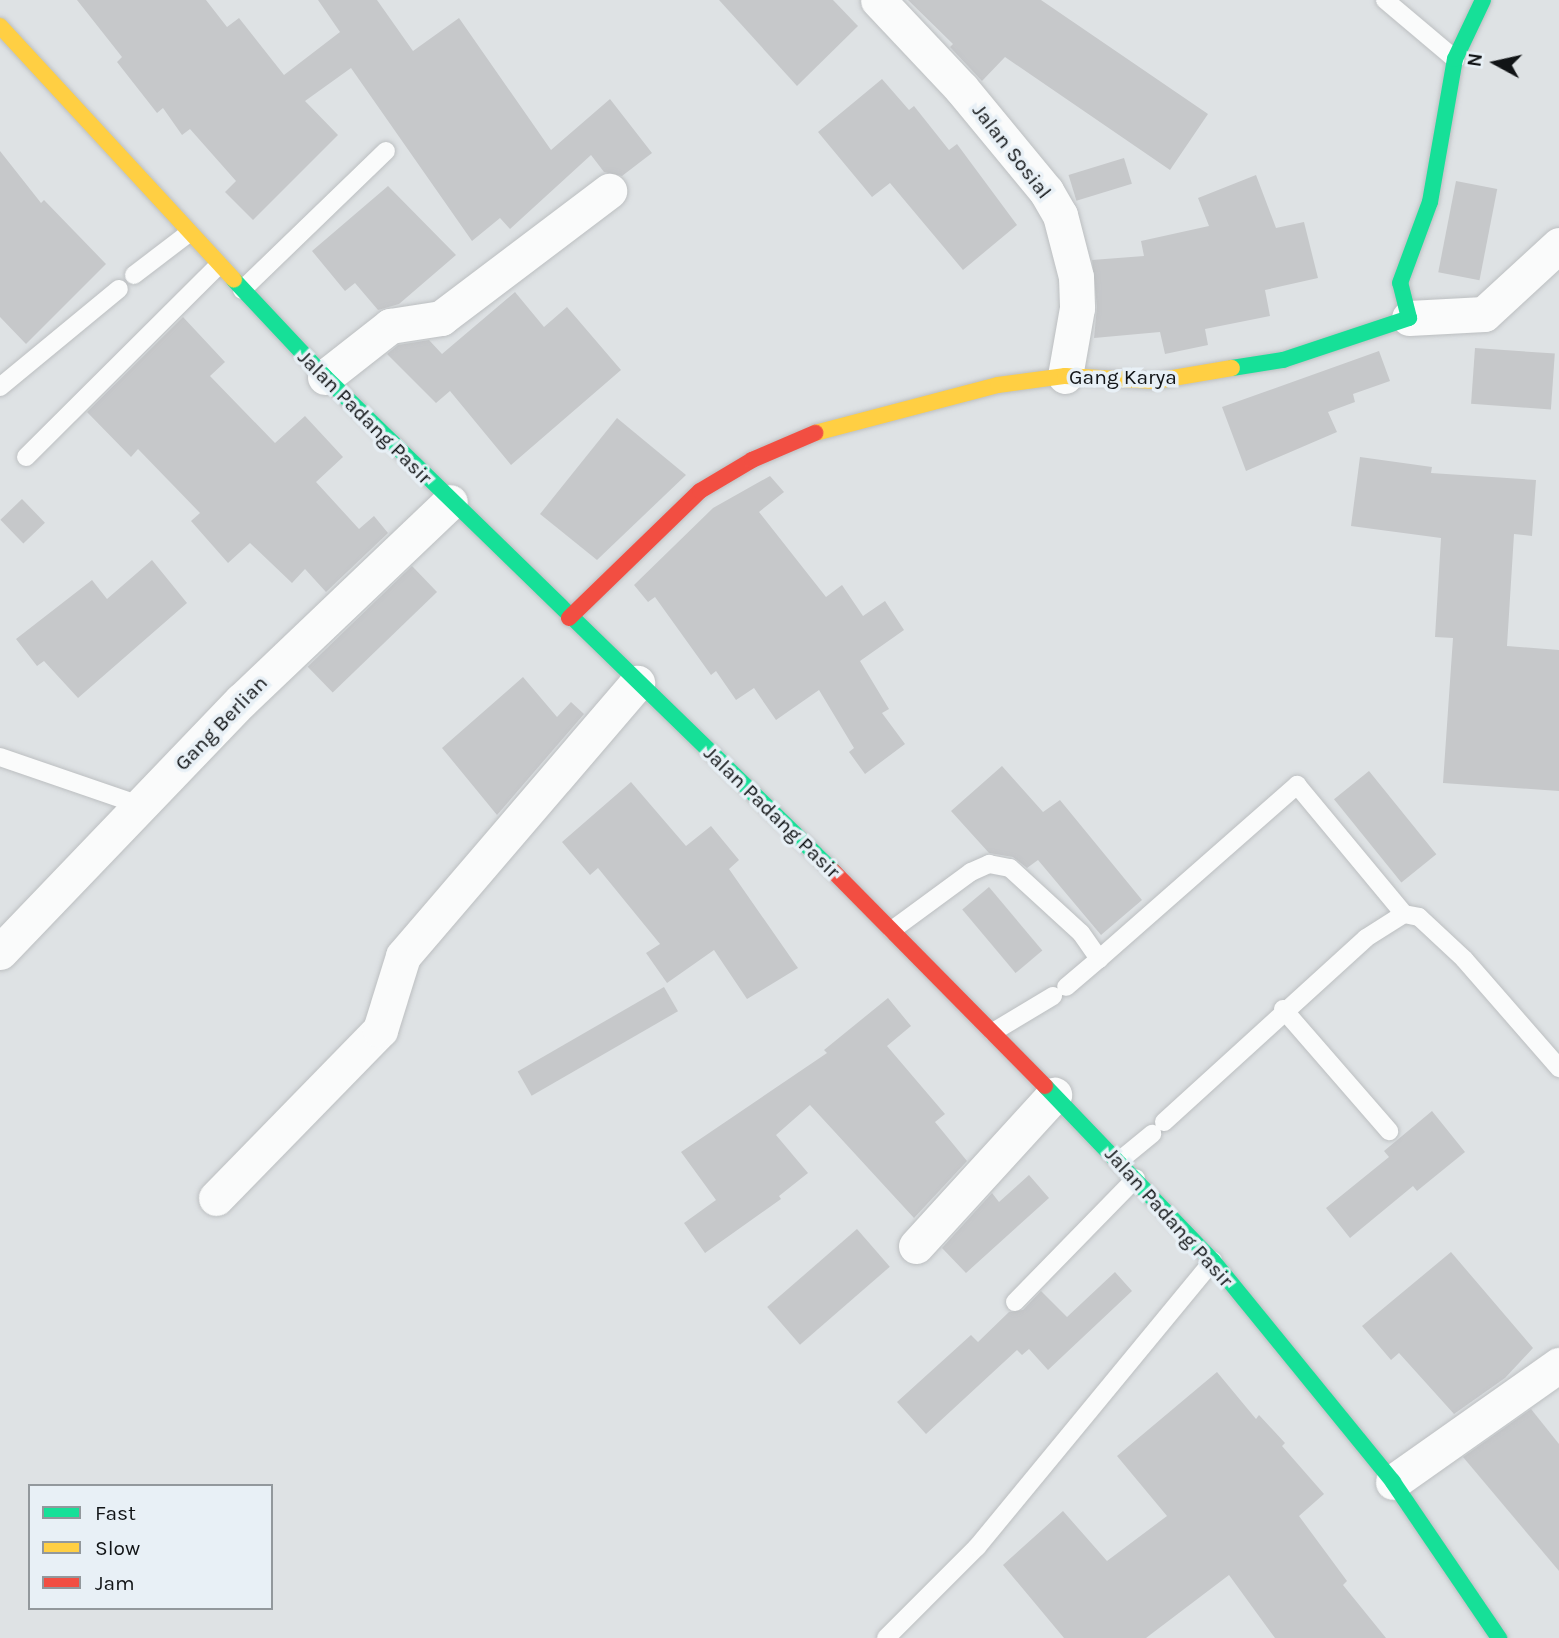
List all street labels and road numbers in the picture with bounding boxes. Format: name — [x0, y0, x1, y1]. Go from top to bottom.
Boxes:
street label: Jalan Sosial — [967, 98, 1057, 204]
street label: Jalan Padang Pasir — [292, 344, 438, 490]
street label: Gang Karya — [1069, 364, 1177, 390]
street label: Gang Berlian — [169, 670, 273, 776]
street label: Jalan Padang Pasir — [699, 740, 845, 884]
street label: Jalan Padang Pasir — [1099, 1142, 1239, 1292]

